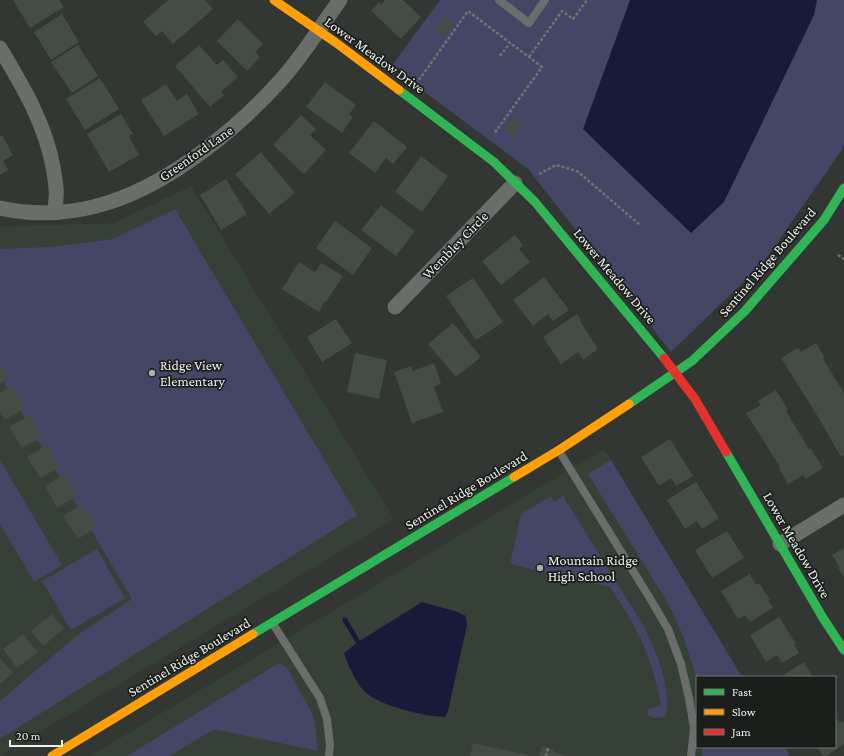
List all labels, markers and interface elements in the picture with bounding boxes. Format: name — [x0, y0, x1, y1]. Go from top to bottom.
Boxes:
street label: Lower Meadow Drive — [322, 13, 428, 97]
street label: Greenford Lane — [156, 122, 236, 184]
street label: Sentinel Ridge Boulevard — [715, 204, 819, 320]
street label: Wembley Circle — [419, 208, 491, 282]
street label: Lower Meadow Drive — [570, 225, 660, 327]
place label: Ridge View Elementary — [160, 357, 225, 389]
marker: Ridge View Elementary — [147, 368, 157, 378]
street label: Sentinel Ridge Boulevard — [402, 447, 530, 533]
street label: Lower Meadow Drive — [760, 489, 834, 601]
place label: Mountain Ridge High School — [548, 552, 638, 584]
marker: Mountain Ridge High School — [535, 563, 545, 573]
street label: Sentinel Ridge Boulevard — [125, 614, 253, 700]
legend — [696, 676, 836, 748]
text: Fast — [732, 685, 753, 699]
text: Slow — [732, 705, 756, 719]
scale bar — [10, 722, 62, 748]
text: Jam — [731, 725, 751, 739]
text: 20 m — [16, 729, 41, 743]

